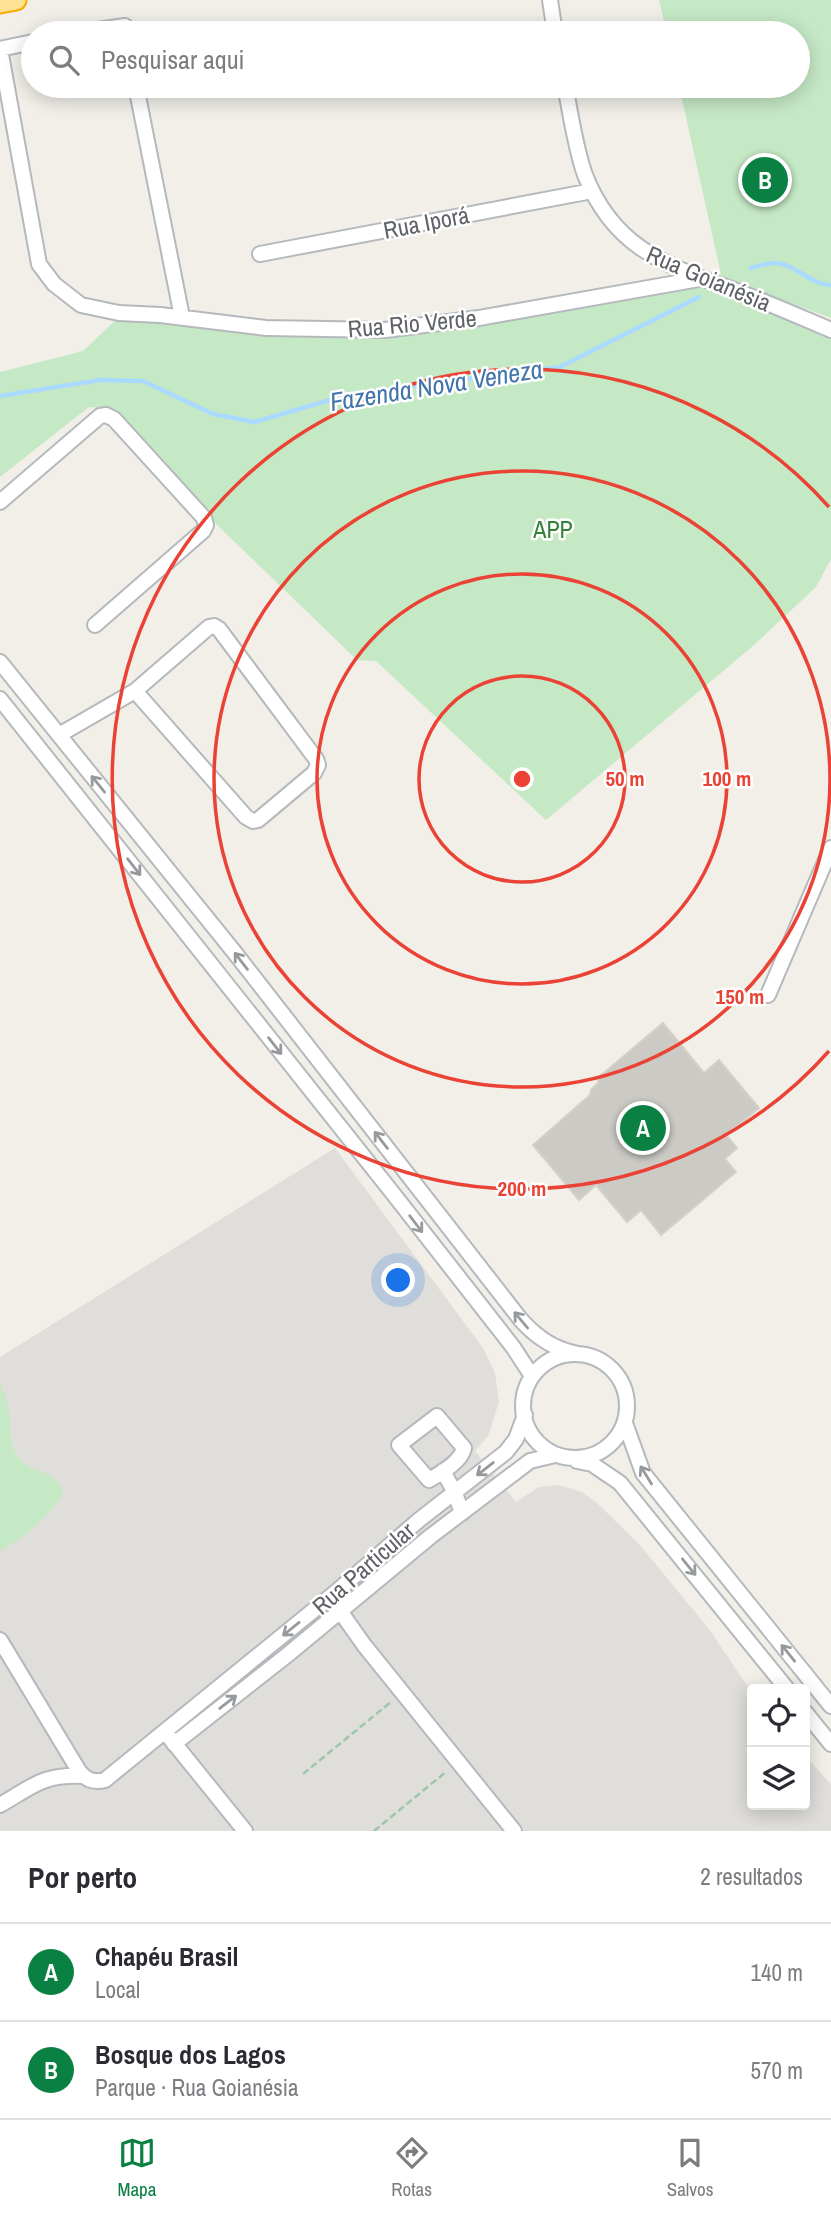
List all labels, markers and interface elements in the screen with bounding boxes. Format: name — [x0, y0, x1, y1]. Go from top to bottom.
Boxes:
search box — [21, 21, 810, 98]
icon: search — [45, 41, 83, 79]
text: Pesquisar aqui — [101, 42, 244, 77]
pin: B — [742, 154, 788, 206]
street label: Rua Iporá — [381, 198, 472, 246]
street label: Rua Goianésia — [642, 237, 776, 319]
street label: Rua Rio Verde — [346, 301, 478, 345]
water label: Fazenda Nova Veneza — [327, 351, 545, 419]
park label: APP — [532, 513, 573, 545]
text: 50 m — [605, 764, 645, 793]
text: 100 m — [703, 764, 751, 793]
centre of rings — [510, 767, 534, 791]
one-way arrow — [91, 775, 106, 793]
one-way arrow — [126, 858, 141, 876]
one-way arrow — [233, 953, 248, 971]
text: 150 m — [716, 982, 764, 1011]
one-way arrow — [267, 1036, 282, 1055]
pin: A — [620, 1102, 666, 1154]
one-way arrow — [373, 1132, 389, 1150]
text: 200 m — [498, 1174, 546, 1203]
one-way arrow — [409, 1214, 424, 1233]
your location — [381, 1263, 415, 1297]
one-way arrow — [513, 1311, 529, 1329]
one-way arrow — [477, 1461, 495, 1476]
one-way arrow — [639, 1466, 653, 1486]
street label: Rua Particular — [305, 1514, 421, 1621]
one-way arrow — [681, 1557, 696, 1575]
one-way arrow — [283, 1621, 301, 1637]
one-way arrow — [780, 1645, 796, 1663]
map controls — [747, 1684, 810, 1810]
button: locate — [747, 1684, 810, 1747]
one-way arrow — [218, 1694, 236, 1709]
button: layers — [747, 1747, 810, 1810]
text: Por perto — [28, 1857, 137, 1897]
text: 2 resultados — [700, 1861, 803, 1892]
text: Chapéu Brasil — [95, 1939, 238, 1974]
text: A — [44, 1957, 58, 1988]
text: 140 m — [751, 1957, 803, 1988]
text: Local — [95, 1974, 140, 2005]
text: Bosque dos Lagos — [95, 2037, 286, 2072]
text: B — [44, 2055, 58, 2086]
text: 570 m — [751, 2055, 803, 2086]
text: Parque · Rua Goianésia — [95, 2072, 298, 2103]
tab: Mapa — [117, 2134, 156, 2202]
tab: Rotas — [391, 2134, 432, 2202]
tab: Salvos — [667, 2134, 714, 2202]

